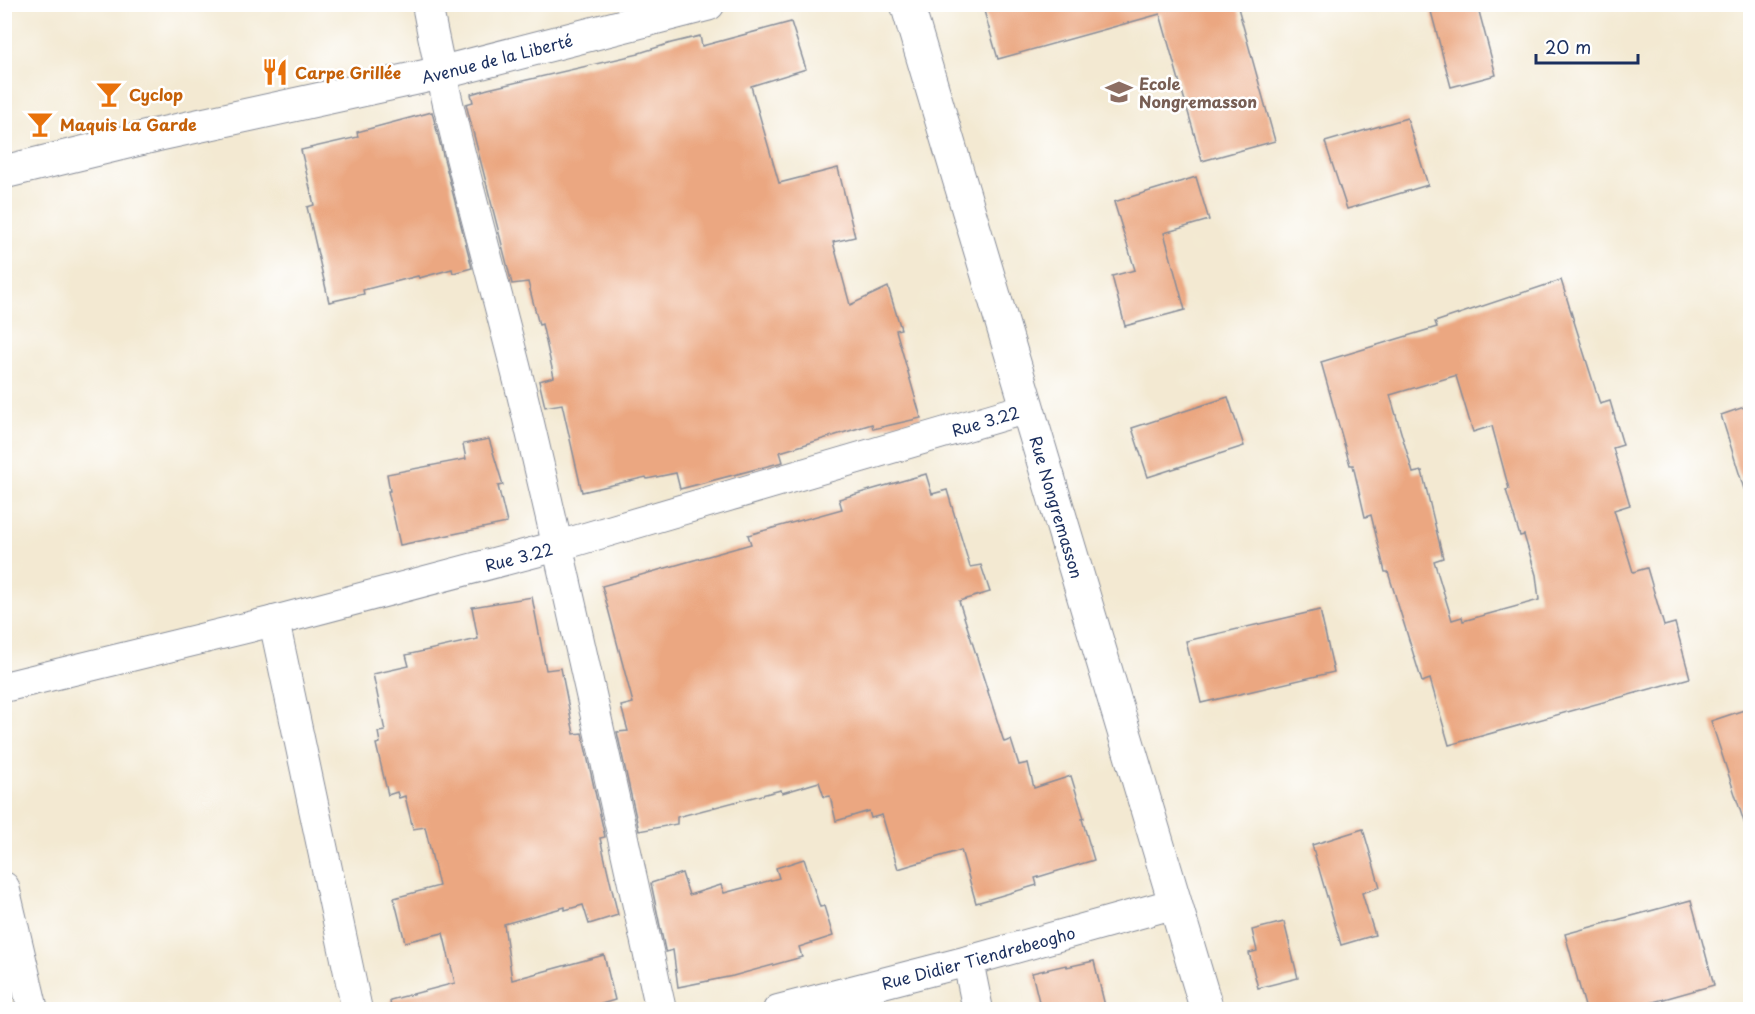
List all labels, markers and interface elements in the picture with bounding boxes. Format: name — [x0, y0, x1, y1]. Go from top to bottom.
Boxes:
street label: Avenue de la Liberté — [419, 27, 575, 89]
scale bar — [1536, 27, 1638, 65]
text: 20 m — [1545, 33, 1591, 60]
restaurant icon: Carpe Grillée — [260, 57, 290, 87]
place label: Carpe Grillée — [295, 60, 401, 84]
place label: Ecole Nongremasson — [1139, 71, 1257, 113]
school or university icon: Ecole Nongremasson — [1104, 77, 1134, 107]
bar icon: Cyclop — [94, 79, 124, 109]
place label: Cyclop — [129, 82, 183, 106]
bar icon: Maquis La Garde — [25, 109, 55, 139]
place label: Maquis La Garde — [60, 112, 197, 136]
street label: Rue 3.22 — [949, 399, 1022, 442]
street label: Rue Nongremasson — [1024, 433, 1090, 581]
street label: Rue 3.22 — [482, 536, 555, 577]
street label: Rue Didier Tiendrebeogho — [879, 920, 1078, 995]

